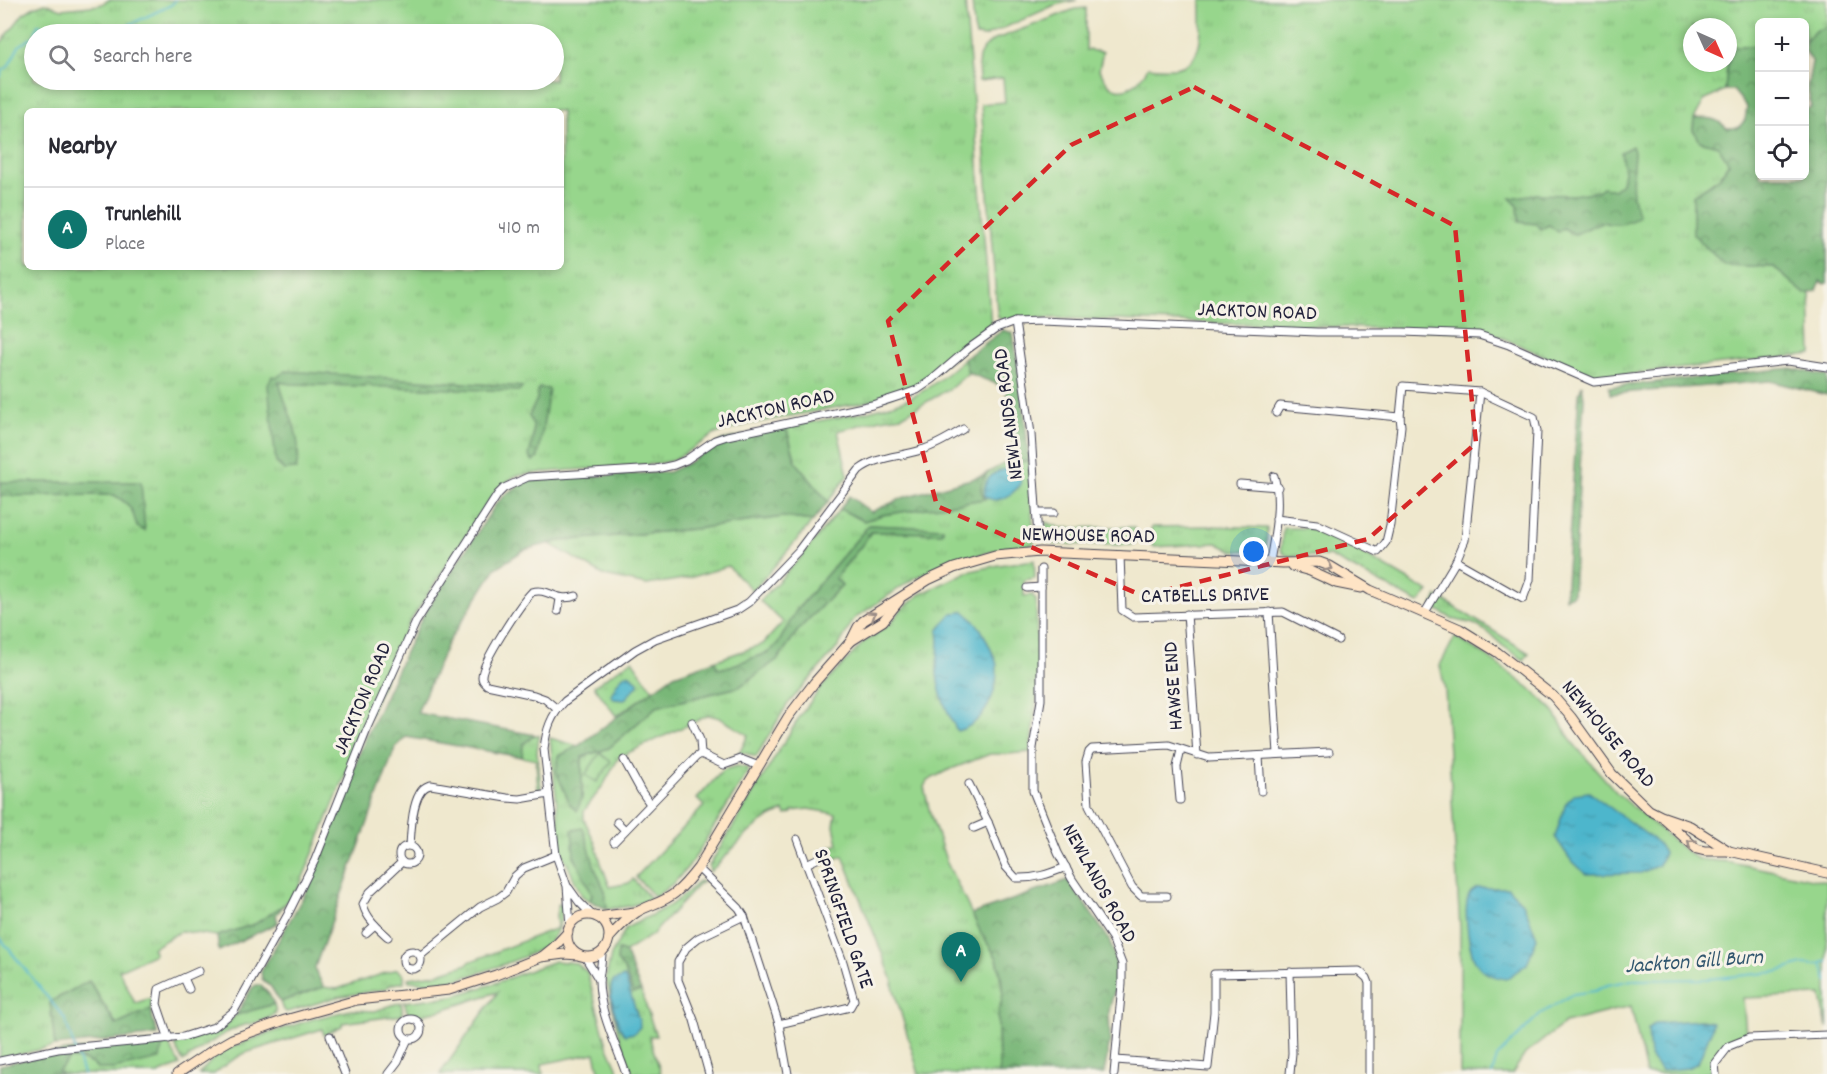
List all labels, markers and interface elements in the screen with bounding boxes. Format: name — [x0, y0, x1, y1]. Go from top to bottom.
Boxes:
north arrow — [1683, 18, 1737, 72]
map controls — [1755, 18, 1809, 180]
button: + — [1755, 18, 1809, 72]
search box — [24, 24, 564, 90]
icon: search — [45, 41, 78, 74]
text: Search here — [93, 42, 192, 73]
button: − — [1755, 72, 1809, 126]
button: locate — [1755, 126, 1809, 180]
text: Nearby — [48, 129, 116, 166]
text: Trunlehill — [105, 200, 181, 231]
text: A — [62, 215, 73, 243]
text: 410 m — [498, 215, 540, 243]
text: Place — [105, 231, 145, 259]
street label: JACKTON ROAD — [1197, 296, 1317, 330]
street label: NEWLANDS ROAD — [987, 347, 1033, 481]
street label: JACKTON ROAD — [714, 382, 838, 438]
street label: NEWHOUSE ROAD — [1021, 521, 1155, 553]
your location — [1239, 537, 1268, 566]
one-way arrow — [1322, 560, 1333, 571]
street label: CATBELLS DRIVE — [1141, 581, 1270, 613]
one-way arrow — [866, 611, 877, 622]
street label: JACKTON ROAD — [327, 638, 401, 760]
street label: HAWSE END — [1157, 641, 1193, 731]
street label: NEWHOUSE ROAD — [1553, 674, 1661, 796]
street label: NEWLANDS ROAD — [1053, 819, 1143, 949]
one-way arrow — [1687, 840, 1698, 851]
street label: SPRINGFIELD GATE — [804, 845, 880, 993]
pin: A — [942, 932, 980, 982]
water label: Jackton Gill Burn — [1624, 943, 1765, 983]

